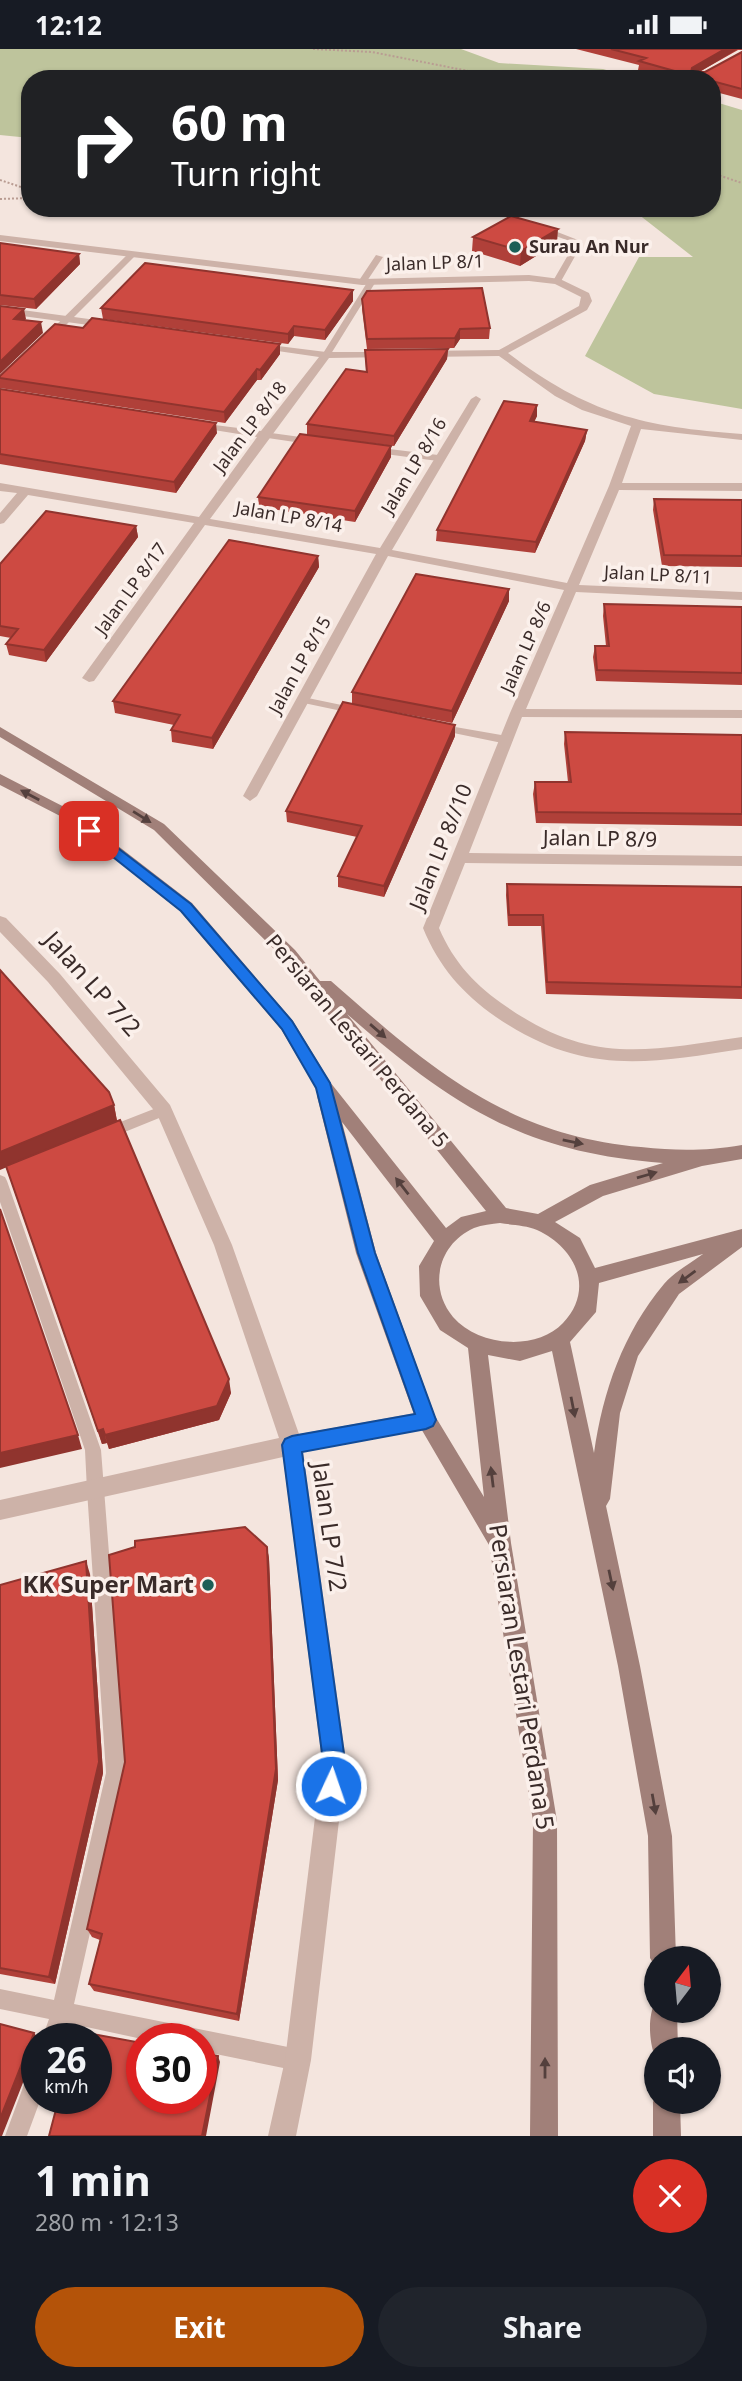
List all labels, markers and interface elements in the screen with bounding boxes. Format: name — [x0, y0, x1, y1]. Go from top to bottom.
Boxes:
text: 12:12 — [35, 7, 102, 43]
text: 60 m — [171, 89, 288, 155]
icon: right — [56, 98, 147, 189]
text: Turn right — [171, 152, 321, 195]
place label: Surau An Nur — [529, 234, 649, 258]
marker: Surau An Nur — [507, 239, 523, 255]
street label: Jalan LP 8/1 — [384, 248, 484, 276]
street label: Jalan LP 8/18 — [206, 376, 291, 478]
street label: Jalan LP 8/16 — [374, 413, 451, 520]
street label: Jalan LP 8/14 — [232, 494, 345, 537]
street label: Jalan LP 8/17 — [88, 538, 172, 641]
street label: Jalan LP 8/11 — [601, 559, 713, 589]
street label: Jalan LP 8/6 — [493, 597, 556, 698]
street label: Jalan LP 8/15 — [261, 611, 336, 719]
street label: Jalan LP 8//10 — [401, 779, 478, 916]
one-way arrow — [20, 789, 40, 800]
pin — [59, 801, 119, 861]
one-way arrow — [133, 810, 152, 823]
icon: arrive — [70, 812, 108, 850]
street label: Jalan LP 8/9 — [541, 823, 657, 853]
street label: Jalan LP 7/2 — [36, 922, 149, 1043]
street label: Persiaran Lestari Perdana 5 — [260, 928, 455, 1153]
one-way arrow — [369, 1023, 386, 1038]
one-way arrow — [562, 1137, 584, 1148]
one-way arrow — [636, 1169, 658, 1180]
one-way arrow — [395, 1177, 409, 1195]
one-way arrow — [678, 1270, 696, 1284]
one-way arrow — [568, 1396, 579, 1418]
street label: Jalan LP 7/2 — [305, 1458, 356, 1594]
one-way arrow — [486, 1466, 497, 1488]
street label: Persiaran Lestari Perdana 5 — [482, 1522, 563, 1832]
place label: KK Super Mart — [22, 1567, 194, 1600]
one-way arrow — [606, 1569, 617, 1591]
marker: KK Super Mart — [200, 1577, 216, 1593]
position arrow — [294, 1749, 368, 1823]
one-way arrow — [649, 1793, 660, 1815]
north arrow — [644, 1946, 721, 2023]
map controls — [644, 1946, 721, 2114]
speed limit sign: 30 — [126, 2023, 217, 2114]
text: 26 — [46, 2036, 87, 2083]
button: sound — [644, 2037, 721, 2114]
one-way arrow — [539, 2057, 551, 2079]
text: km/h — [44, 2074, 89, 2098]
text: 1 min — [35, 2151, 151, 2208]
button: close — [633, 2159, 707, 2233]
text: 280 m · 12:13 — [35, 2206, 179, 2238]
button: Exit — [35, 2287, 364, 2367]
button: Share — [378, 2287, 707, 2367]

